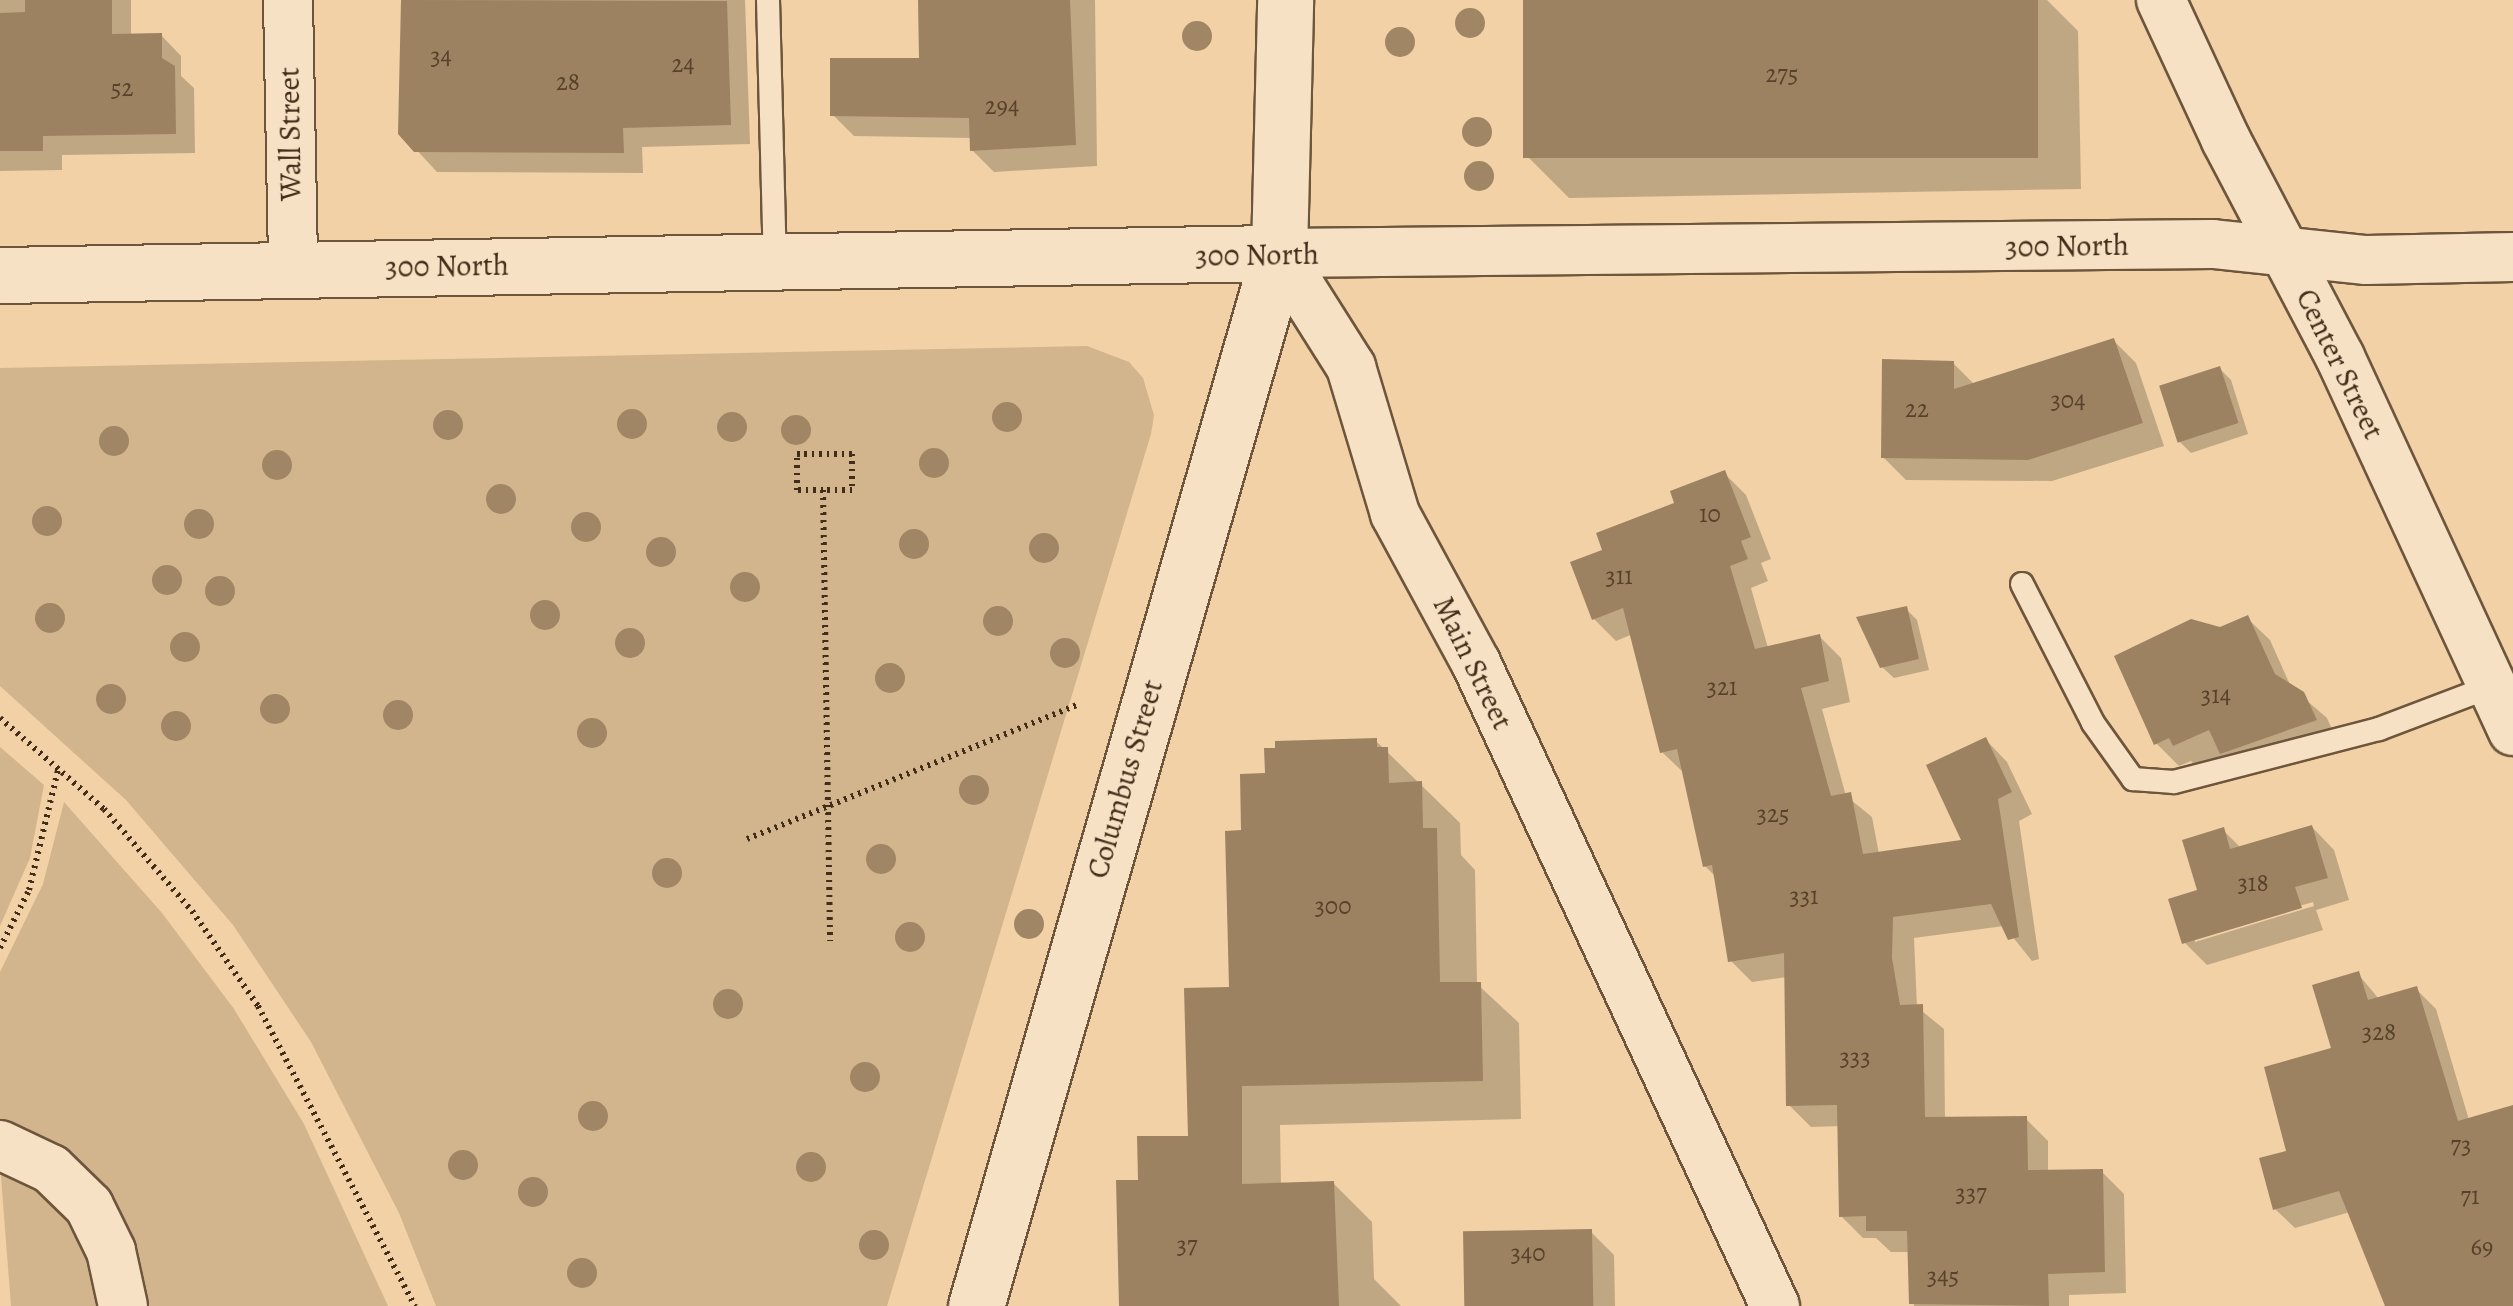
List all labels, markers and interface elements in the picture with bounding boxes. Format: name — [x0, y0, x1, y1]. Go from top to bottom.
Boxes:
house number: 34 — [430, 41, 452, 71]
house number: 24 — [671, 49, 695, 79]
house number: 275 — [1765, 59, 1799, 89]
street label: Wall Street — [271, 67, 309, 201]
house number: 28 — [556, 67, 580, 97]
house number: 52 — [111, 73, 133, 103]
house number: 294 — [985, 91, 1019, 121]
street label: 300 North — [2005, 227, 2129, 265]
street label: 300 North — [1195, 236, 1319, 274]
street label: 300 North — [385, 247, 509, 285]
street label: Center Street — [2288, 283, 2392, 445]
house number: 304 — [2050, 385, 2086, 415]
house number: 22 — [1905, 394, 1929, 424]
house number: 10 — [1699, 499, 1721, 529]
house number: 311 — [1605, 561, 1633, 591]
street label: Main Street — [1425, 591, 1521, 735]
house number: 321 — [1707, 672, 1737, 702]
street label: Columbus Street — [1079, 676, 1171, 882]
house number: 314 — [2201, 680, 2231, 710]
house number: 325 — [1756, 799, 1790, 829]
house number: 318 — [2237, 868, 2269, 898]
house number: 331 — [1789, 881, 1819, 911]
house number: 300 — [1314, 891, 1352, 921]
house number: 328 — [2362, 1017, 2396, 1047]
house number: 333 — [1839, 1042, 1871, 1072]
house number: 73 — [2451, 1130, 2471, 1160]
house number: 337 — [1955, 1178, 1987, 1208]
house number: 71 — [2460, 1181, 2480, 1211]
house number: 37 — [1177, 1230, 1197, 1260]
house number: 69 — [2471, 1232, 2493, 1262]
house number: 340 — [1510, 1238, 1546, 1268]
house number: 345 — [1927, 1261, 1959, 1291]

